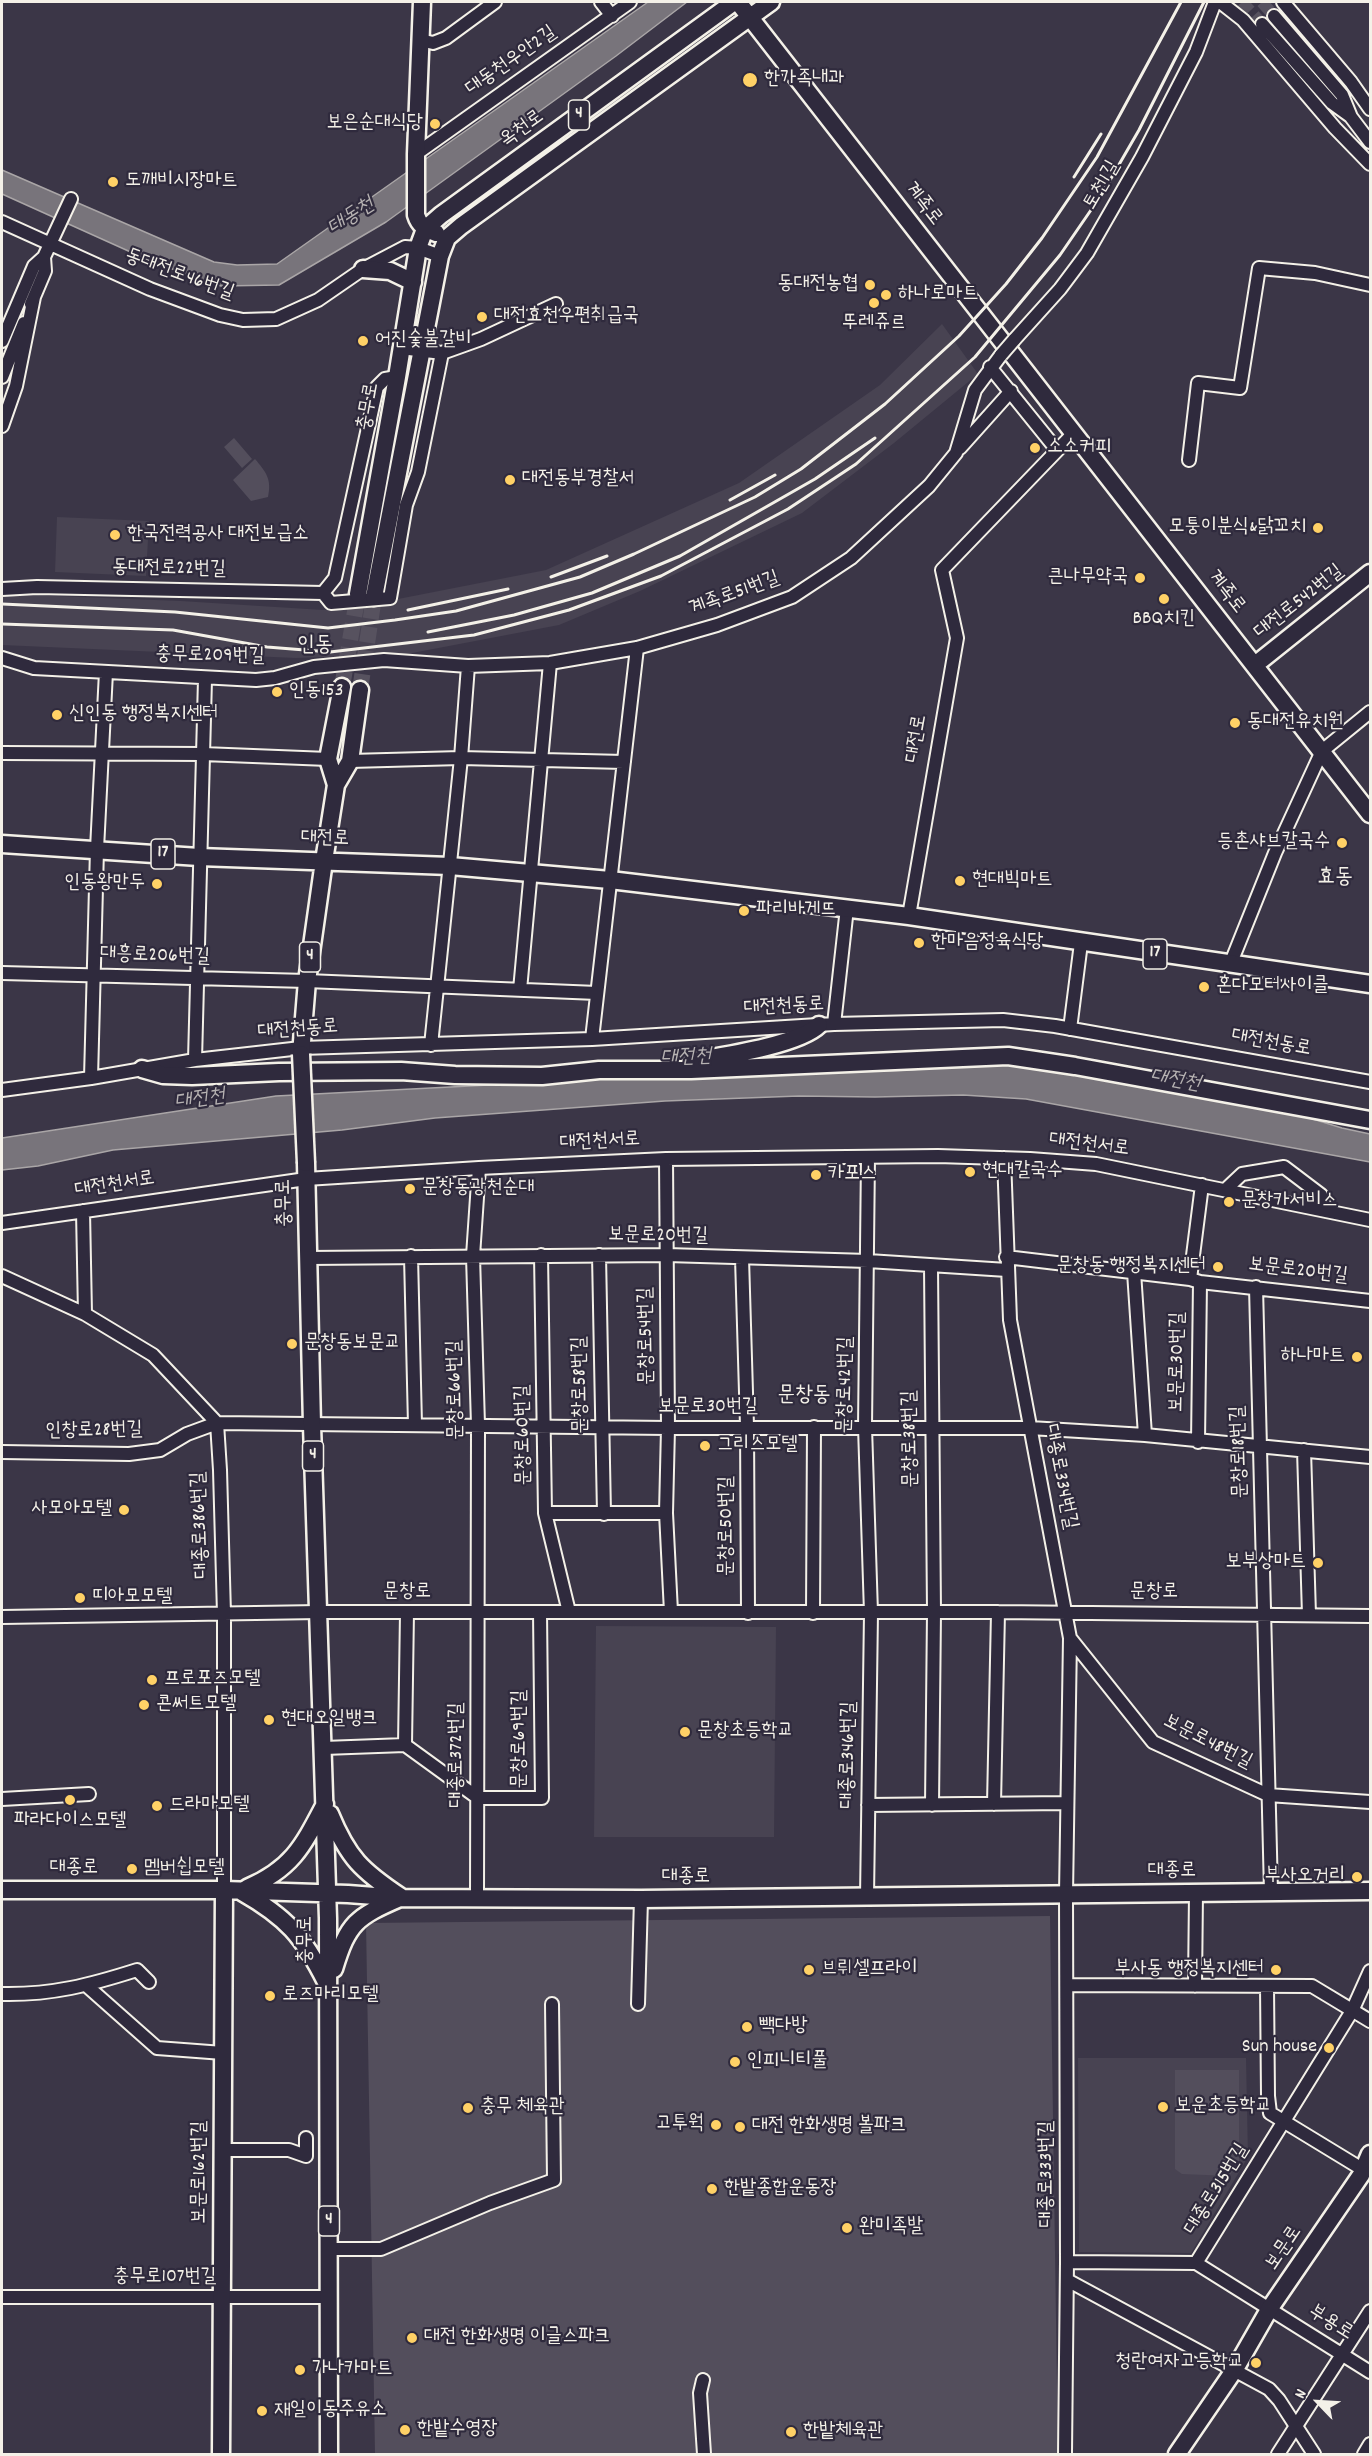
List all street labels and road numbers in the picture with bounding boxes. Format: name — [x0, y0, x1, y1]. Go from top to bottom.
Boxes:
street label: 대동천우안2길 — [462, 22, 562, 102]
road number: 4 — [568, 100, 590, 130]
street label: 옥천로 — [496, 106, 550, 154]
street label: 토천1길 — [1079, 157, 1127, 215]
street label: 계족로 — [898, 179, 946, 231]
street label: 동대전로46번길 — [121, 245, 237, 307]
street label: 충무로 — [354, 381, 386, 433]
street label: 동대전로22번길 — [112, 557, 226, 583]
street label: 대전로542번길 — [1251, 561, 1349, 645]
street label: 계족로 — [1201, 567, 1249, 619]
street label: 계족로51번길 — [687, 568, 783, 622]
street label: 충무로209번길 — [155, 644, 265, 670]
street label: 대전로 — [902, 713, 934, 765]
street label: 대전로 — [300, 827, 350, 853]
road number: 17 — [151, 839, 175, 869]
road number: 17 — [1143, 939, 1167, 969]
road number: 4 — [300, 942, 320, 972]
street label: 대흥로206번길 — [100, 943, 210, 971]
street label: 대전천동로 — [743, 994, 825, 1022]
street label: 대전천동로 — [257, 1016, 339, 1046]
street label: 대전천동로 — [1229, 1025, 1313, 1063]
street label: 대전천서로 — [559, 1129, 641, 1157]
street label: 대전천서로 — [1048, 1129, 1130, 1163]
street label: 대전천서로 — [73, 1168, 157, 1204]
street label: 충무로 — [274, 1179, 298, 1227]
street label: 보문로20번길 — [608, 1224, 708, 1250]
street label: 보문로20번길 — [1247, 1254, 1349, 1290]
street label: 문창로54번길 — [635, 1287, 661, 1385]
street label: 보문로30번길 — [1166, 1312, 1192, 1412]
street label: 문창로58번길 — [569, 1336, 595, 1434]
street label: 문창로42번길 — [834, 1336, 860, 1434]
street label: 문창로66번길 — [444, 1340, 470, 1440]
street label: 문창로60번길 — [512, 1384, 538, 1486]
street label: 문창로38번길 — [899, 1390, 925, 1488]
street label: 보문로30번길 — [658, 1396, 758, 1420]
street label: 문창로18번길 — [1227, 1405, 1255, 1499]
street label: 인창로28번길 — [45, 1419, 143, 1445]
street label: 대종로334번길 — [1037, 1422, 1081, 1532]
road number: 4 — [302, 1441, 324, 1471]
street label: 대종로386번길 — [188, 1471, 216, 1579]
street label: 문창로50번길 — [716, 1476, 740, 1576]
street label: 문창로 — [383, 1581, 431, 1605]
street label: 문창로 — [1130, 1581, 1178, 1605]
street label: 문창로69번길 — [509, 1689, 533, 1789]
street label: 대종로346번길 — [837, 1701, 863, 1809]
street label: 대종로372번길 — [446, 1702, 470, 1808]
street label: 보문로48번길 — [1158, 1710, 1256, 1776]
street label: 대종로 — [50, 1857, 98, 1881]
street label: 대종로 — [1148, 1860, 1196, 1884]
street label: 대종로 — [662, 1866, 710, 1890]
street label: 충무로 — [295, 1916, 319, 1964]
street label: 보문로162번길 — [189, 2120, 213, 2224]
street label: 대종로333번길 — [1036, 2120, 1060, 2228]
street label: 대종로315번길 — [1181, 2140, 1255, 2240]
road number: 4 — [318, 2206, 340, 2236]
street label: 보문로 — [1262, 2222, 1308, 2276]
street label: 충무로107번길 — [113, 2266, 217, 2290]
street label: 부용로 — [1303, 2301, 1357, 2347]

